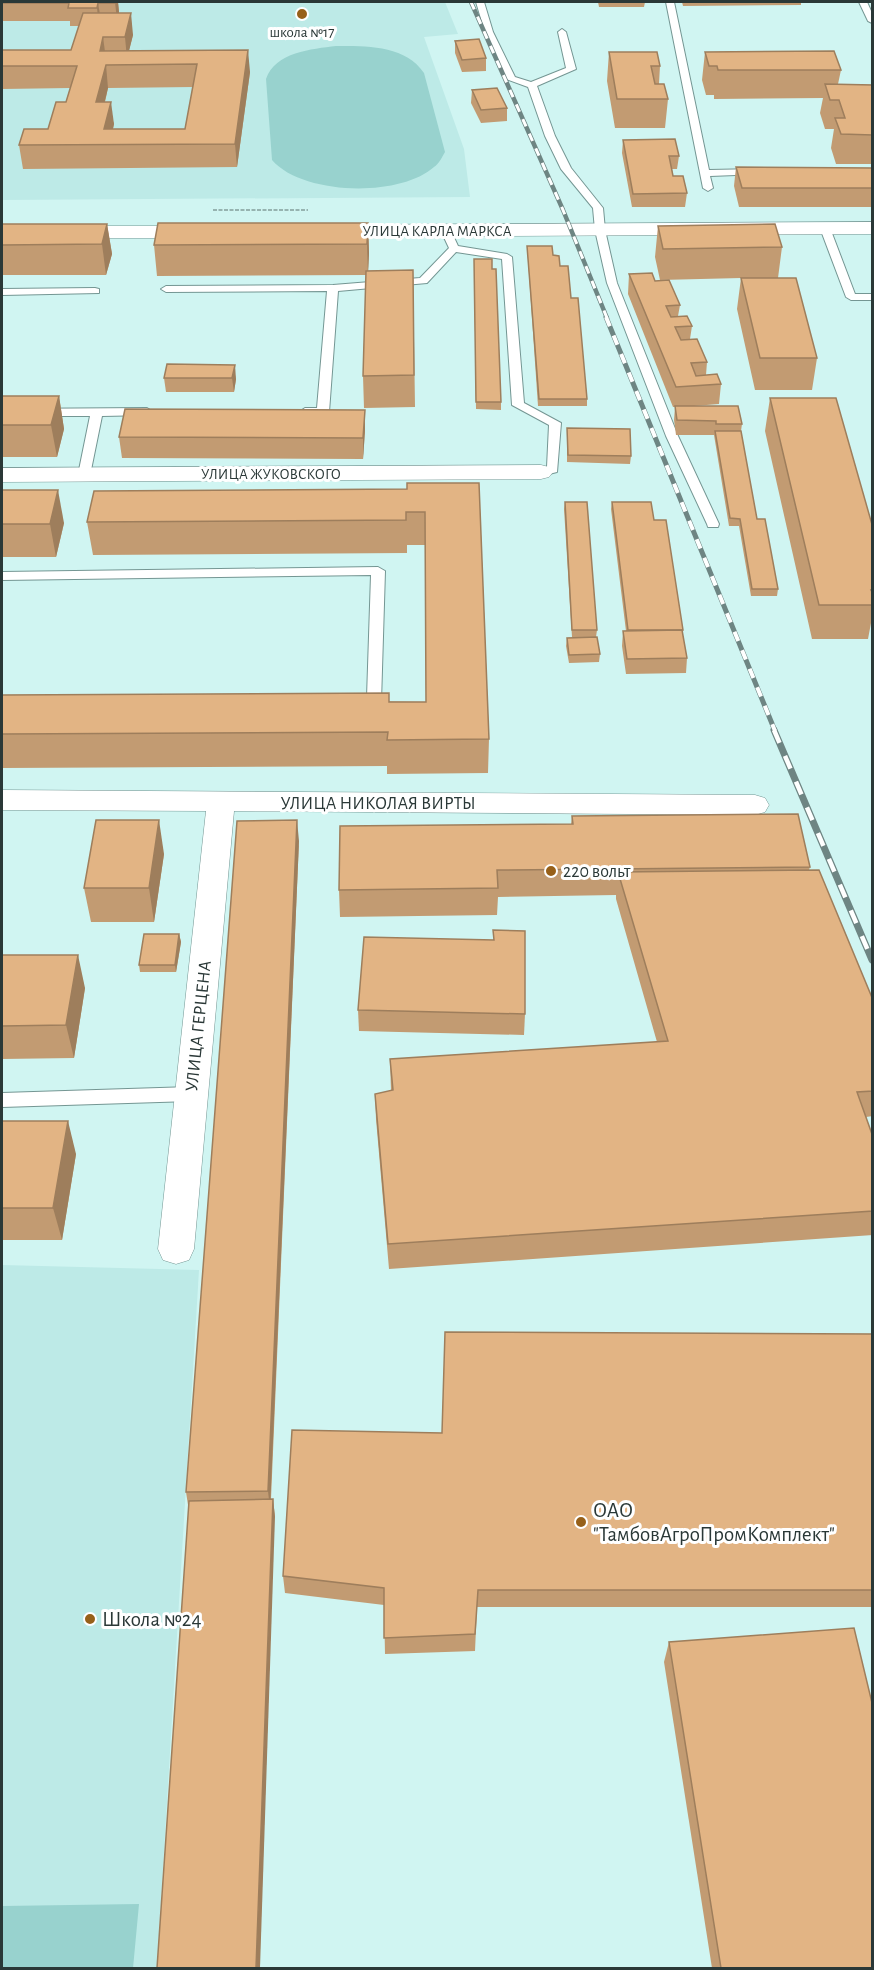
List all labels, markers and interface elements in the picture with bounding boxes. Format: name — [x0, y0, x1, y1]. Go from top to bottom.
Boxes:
marker: школа №17 — [295, 7, 309, 21]
place label: школа №17 — [269, 25, 335, 40]
street label: УЛИЦА КАРЛА МАРКСА — [362, 224, 512, 239]
street label: УЛИЦА ЖУКОВСКОГО — [201, 467, 341, 482]
street label: УЛИЦА НИКОЛАЯ ВИРТЫ — [280, 795, 476, 813]
place label: 220 вольт — [563, 863, 631, 881]
marker: 220 вольт — [544, 864, 558, 878]
street label: УЛИЦА ГЕРЦЕНА — [183, 959, 215, 1092]
place label: ОАО "ТамбовАгроПромКомплект" — [593, 1500, 835, 1545]
marker: ОАО "ТамбовАгроПромКомплект" — [574, 1515, 588, 1529]
place label: Школа №24 — [102, 1609, 201, 1630]
marker: Школа №24 — [83, 1612, 97, 1626]

